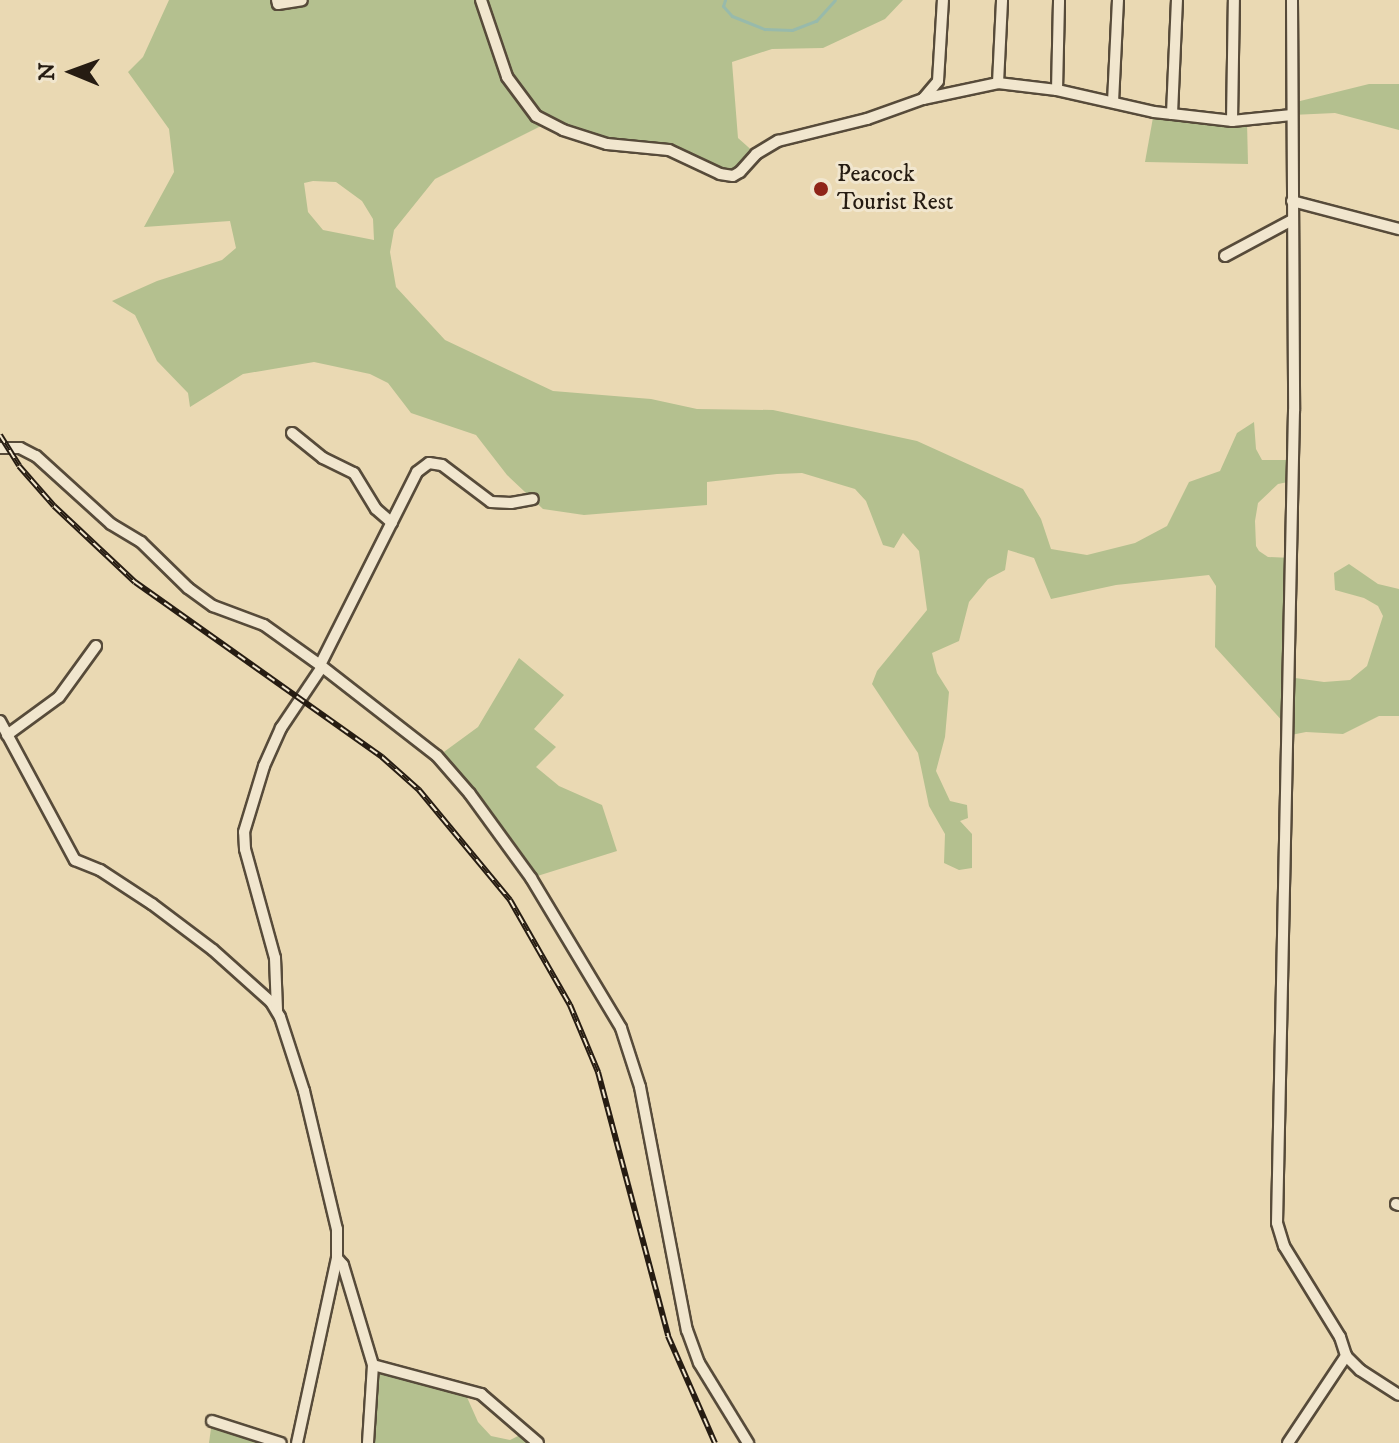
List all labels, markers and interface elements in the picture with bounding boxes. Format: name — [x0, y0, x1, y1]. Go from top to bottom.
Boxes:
north arrow — [32, 32, 112, 112]
text: N — [34, 62, 61, 81]
place label: Peacock Tourist Rest — [837, 161, 953, 217]
marker: Peacock Tourist Rest — [812, 180, 830, 198]

